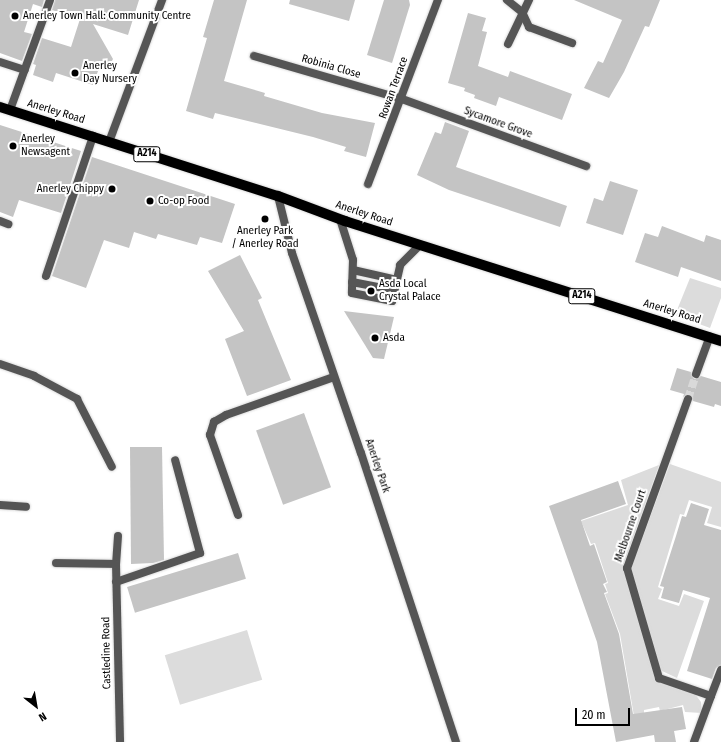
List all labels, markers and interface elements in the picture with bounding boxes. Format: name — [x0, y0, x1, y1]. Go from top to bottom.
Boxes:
place label: Anerley Town Hall: Community Centre — [23, 9, 191, 23]
marker: Anerley Town Hall: Community Centre — [10, 11, 20, 21]
street label: Robinia Close — [300, 52, 362, 82]
street label: Rowan Terrace — [377, 55, 411, 121]
place label: Anerley Day Nursery — [83, 60, 137, 86]
marker: Anerley Day Nursery — [70, 68, 80, 78]
street label: Anerley Road — [26, 97, 86, 127]
street label: Sycamore Grove — [462, 105, 534, 141]
place label: Anerley Newsagent — [21, 133, 70, 159]
marker: Anerley Newsagent — [8, 141, 18, 151]
road number: A214 — [133, 146, 161, 162]
place label: Anerley Chippy — [37, 182, 104, 196]
marker: Anerley Chippy — [107, 184, 117, 194]
place label: Co-op Food — [158, 194, 209, 208]
marker: Co-op Food — [145, 196, 155, 206]
street label: Anerley Road — [334, 199, 394, 229]
marker: Anerley Park / Anerley Road — [260, 214, 270, 224]
place label: Anerley Park / Anerley Road — [231, 225, 299, 251]
place label: Asda Local Crystal Palace — [379, 278, 441, 304]
marker: Asda Local Crystal Palace — [366, 286, 376, 296]
road number: A214 — [568, 288, 596, 304]
street label: Anerley Road — [642, 297, 702, 327]
place label: Asda — [383, 331, 405, 345]
marker: Asda — [370, 333, 380, 343]
street label: Anerley Park — [362, 437, 392, 495]
street label: Melbourne Court — [612, 488, 650, 564]
street label: Castledine Road — [100, 617, 114, 689]
north arrow — [16, 686, 56, 726]
scale bar — [577, 700, 632, 726]
text: 20 m — [582, 708, 606, 722]
text: N — [36, 709, 49, 724]

